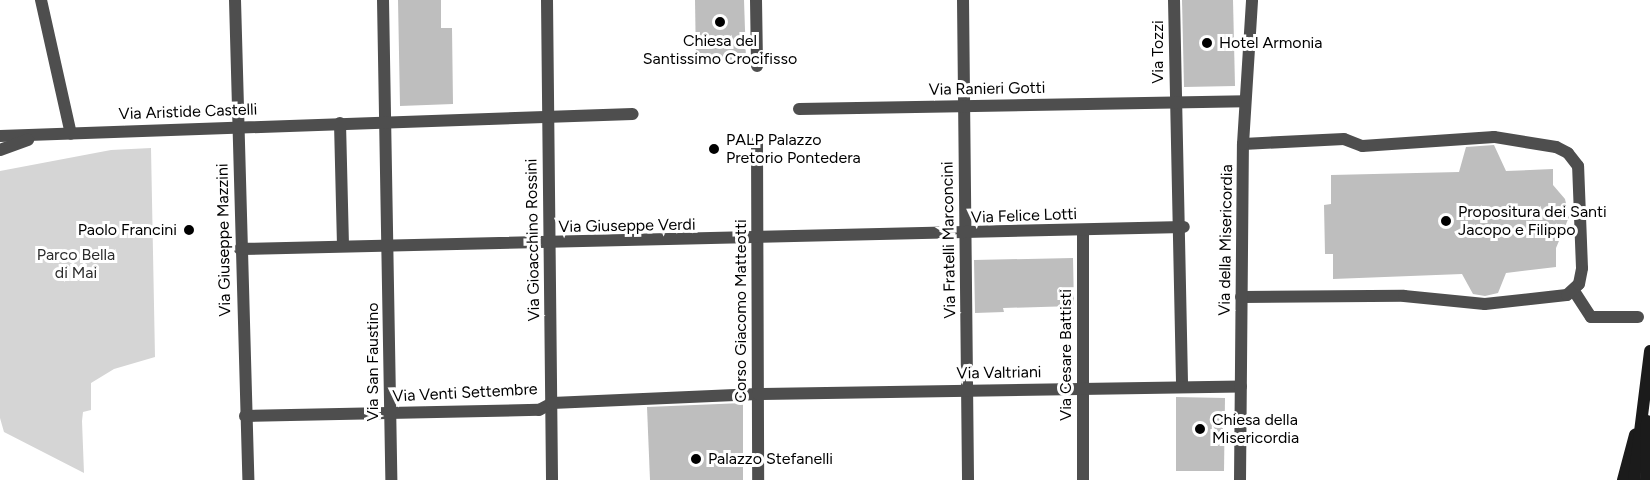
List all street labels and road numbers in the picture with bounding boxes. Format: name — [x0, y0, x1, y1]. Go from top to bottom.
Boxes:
street label: Via Tozzi — [1148, 20, 1168, 84]
street label: Via Ranieri Gotti — [928, 78, 1046, 100]
street label: Via Aristide Castelli — [118, 100, 258, 124]
street label: Via Gioacchino Rossini — [522, 158, 544, 322]
street label: Via Fratelli Marconcini — [938, 161, 960, 319]
street label: Via Giuseppe Mazzini — [213, 163, 235, 317]
street label: Via della Misericordia — [1215, 164, 1237, 316]
street label: Via Felice Lotti — [971, 205, 1077, 227]
street label: Via Giuseppe Verdi — [558, 215, 696, 237]
street label: Corso Giacomo Matteotti — [731, 219, 751, 403]
street label: Via Cesare Battisti — [1056, 289, 1076, 421]
street label: Via San Faustino — [363, 303, 383, 421]
street label: Via Valtriani — [956, 363, 1042, 383]
street label: Via Venti Settembre — [392, 380, 538, 406]

